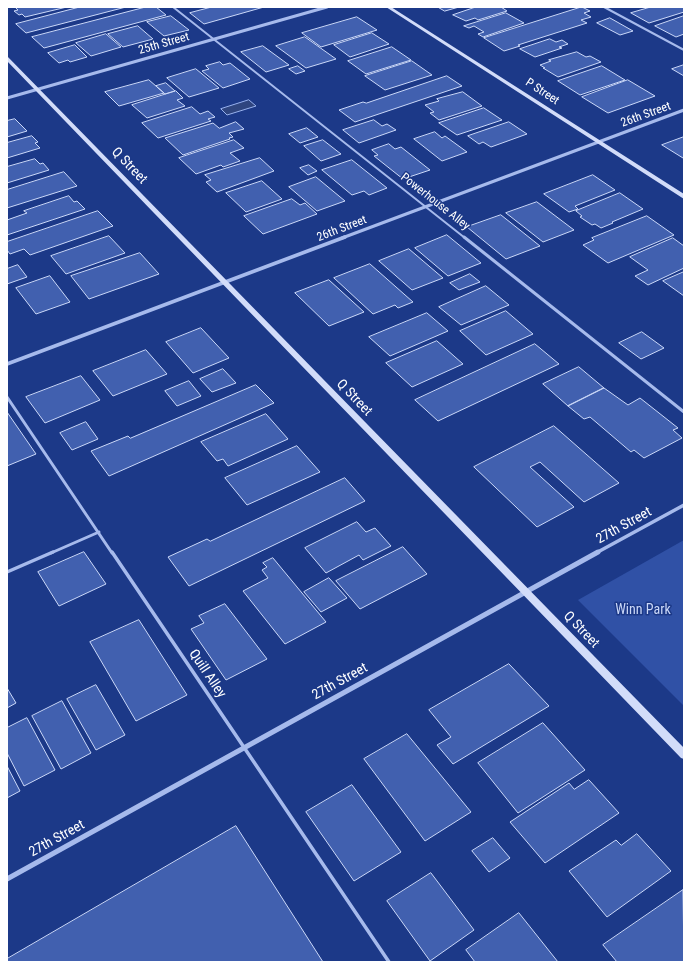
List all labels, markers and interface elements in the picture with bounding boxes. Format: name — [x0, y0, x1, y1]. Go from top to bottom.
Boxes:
street label: 25th Street — [137, 30, 191, 58]
street label: P Street — [522, 76, 562, 108]
street label: 26th Street — [619, 99, 673, 131]
street label: Q Street — [108, 144, 150, 188]
street label: Powerhouse Alley — [397, 170, 473, 234]
street label: 26th Street — [315, 213, 369, 245]
street label: Q Street — [333, 376, 375, 420]
street label: 27th Street — [593, 504, 655, 548]
park label: Winn Park — [615, 602, 671, 618]
street label: Q Street — [560, 608, 602, 652]
street label: Quill Alley — [185, 647, 229, 701]
street label: 27th Street — [309, 660, 371, 704]
street label: 27th Street — [26, 817, 88, 861]

